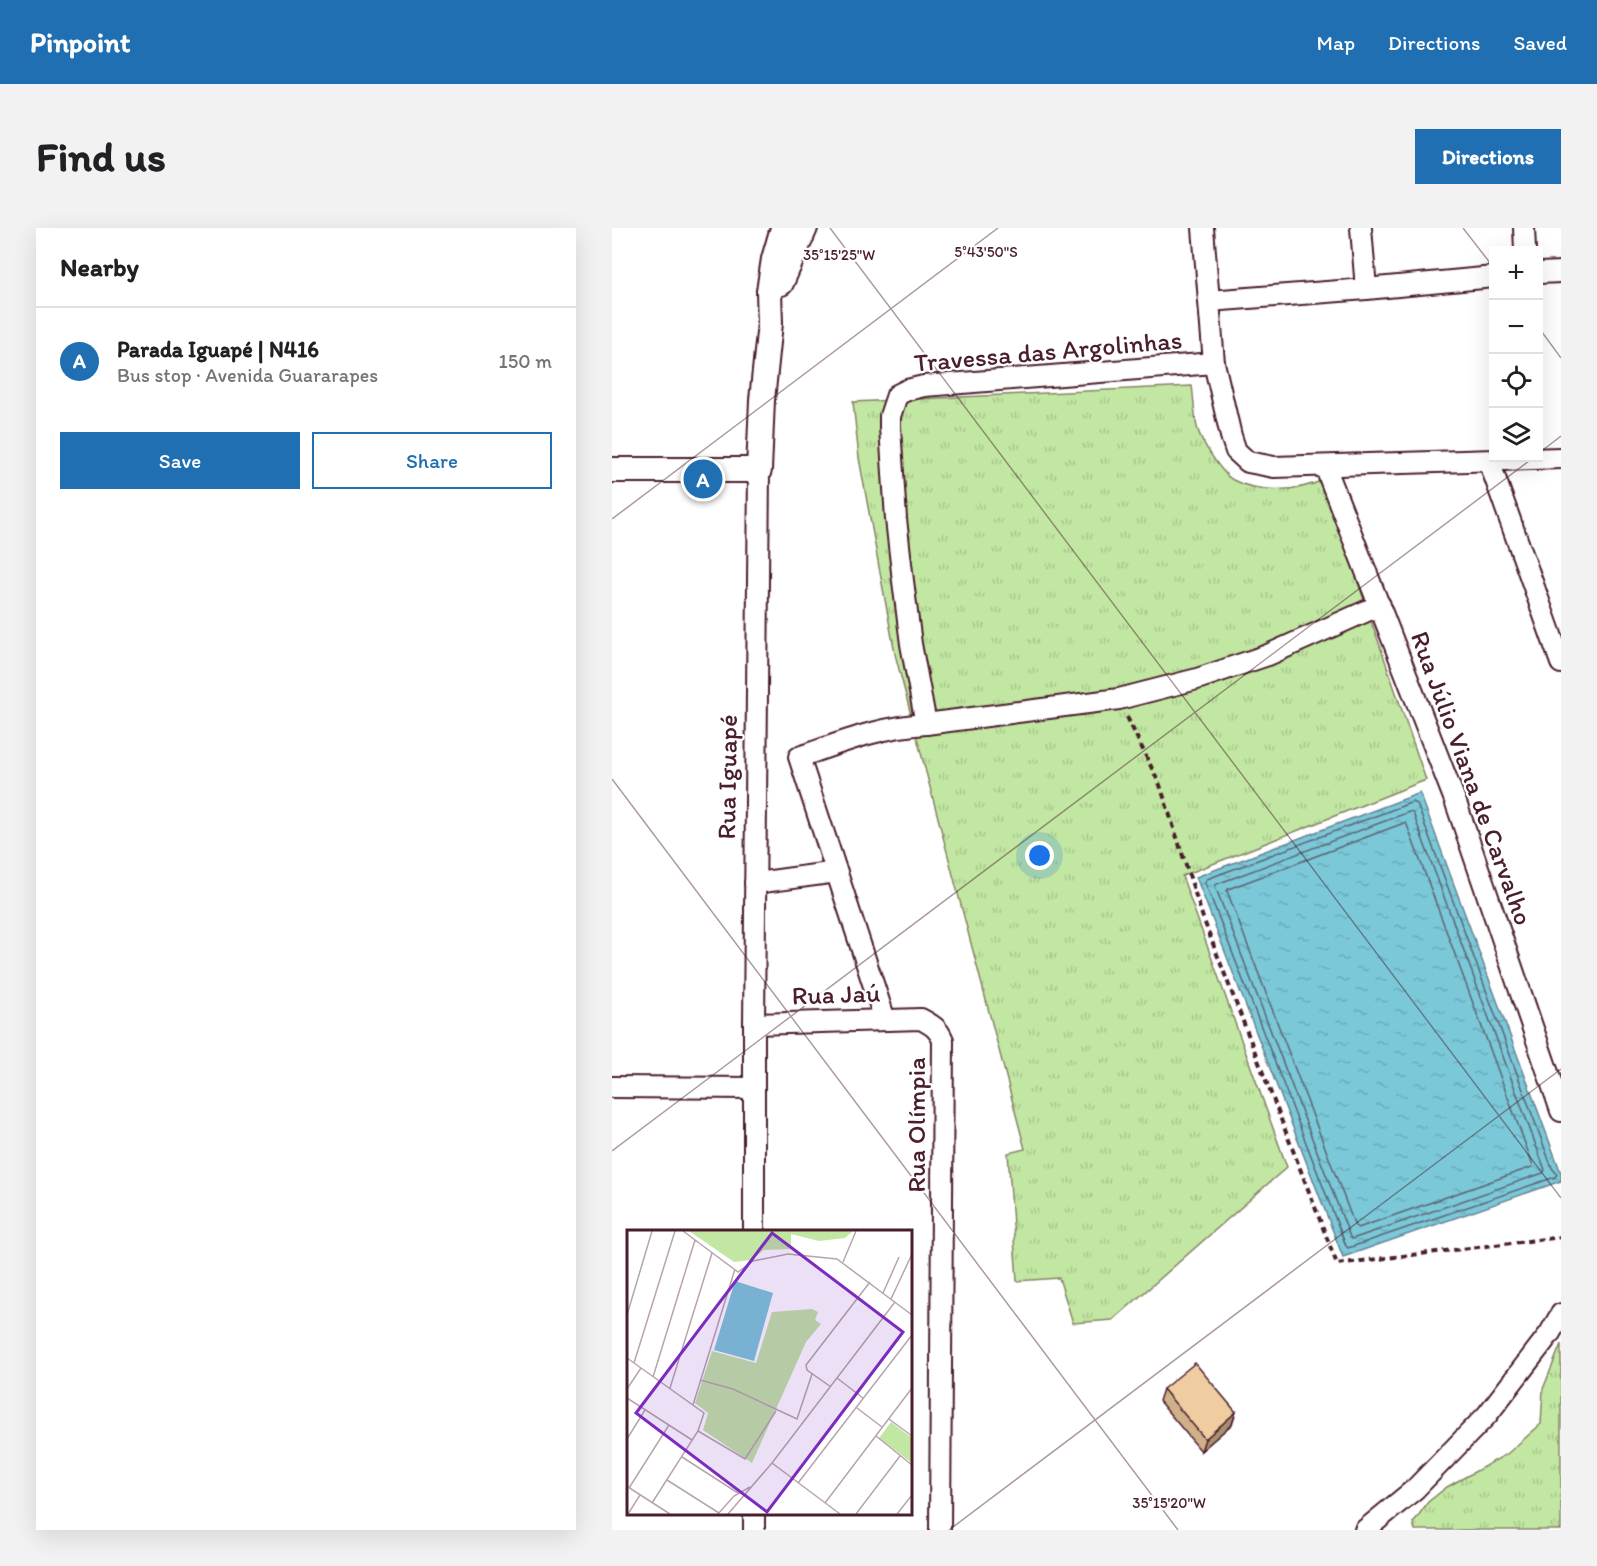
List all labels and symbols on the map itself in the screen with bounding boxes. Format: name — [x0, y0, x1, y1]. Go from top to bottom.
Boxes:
text: 5°43'50"S — [954, 243, 1018, 261]
text: 35°15'25"W — [803, 246, 875, 264]
street label: Travessa das Argolinhas — [913, 323, 1183, 379]
pin: A — [684, 456, 722, 502]
street label: Rua Júlio Viana de Carvalho — [1404, 627, 1540, 929]
street label: Rua Iguapé — [710, 714, 744, 840]
your location — [1025, 841, 1054, 870]
street label: Rua Jaú — [791, 976, 881, 1012]
street label: Rua Olímpia — [900, 1057, 932, 1193]
inset map — [627, 1230, 912, 1515]
text: 35°15'20"W — [1132, 1494, 1206, 1512]

